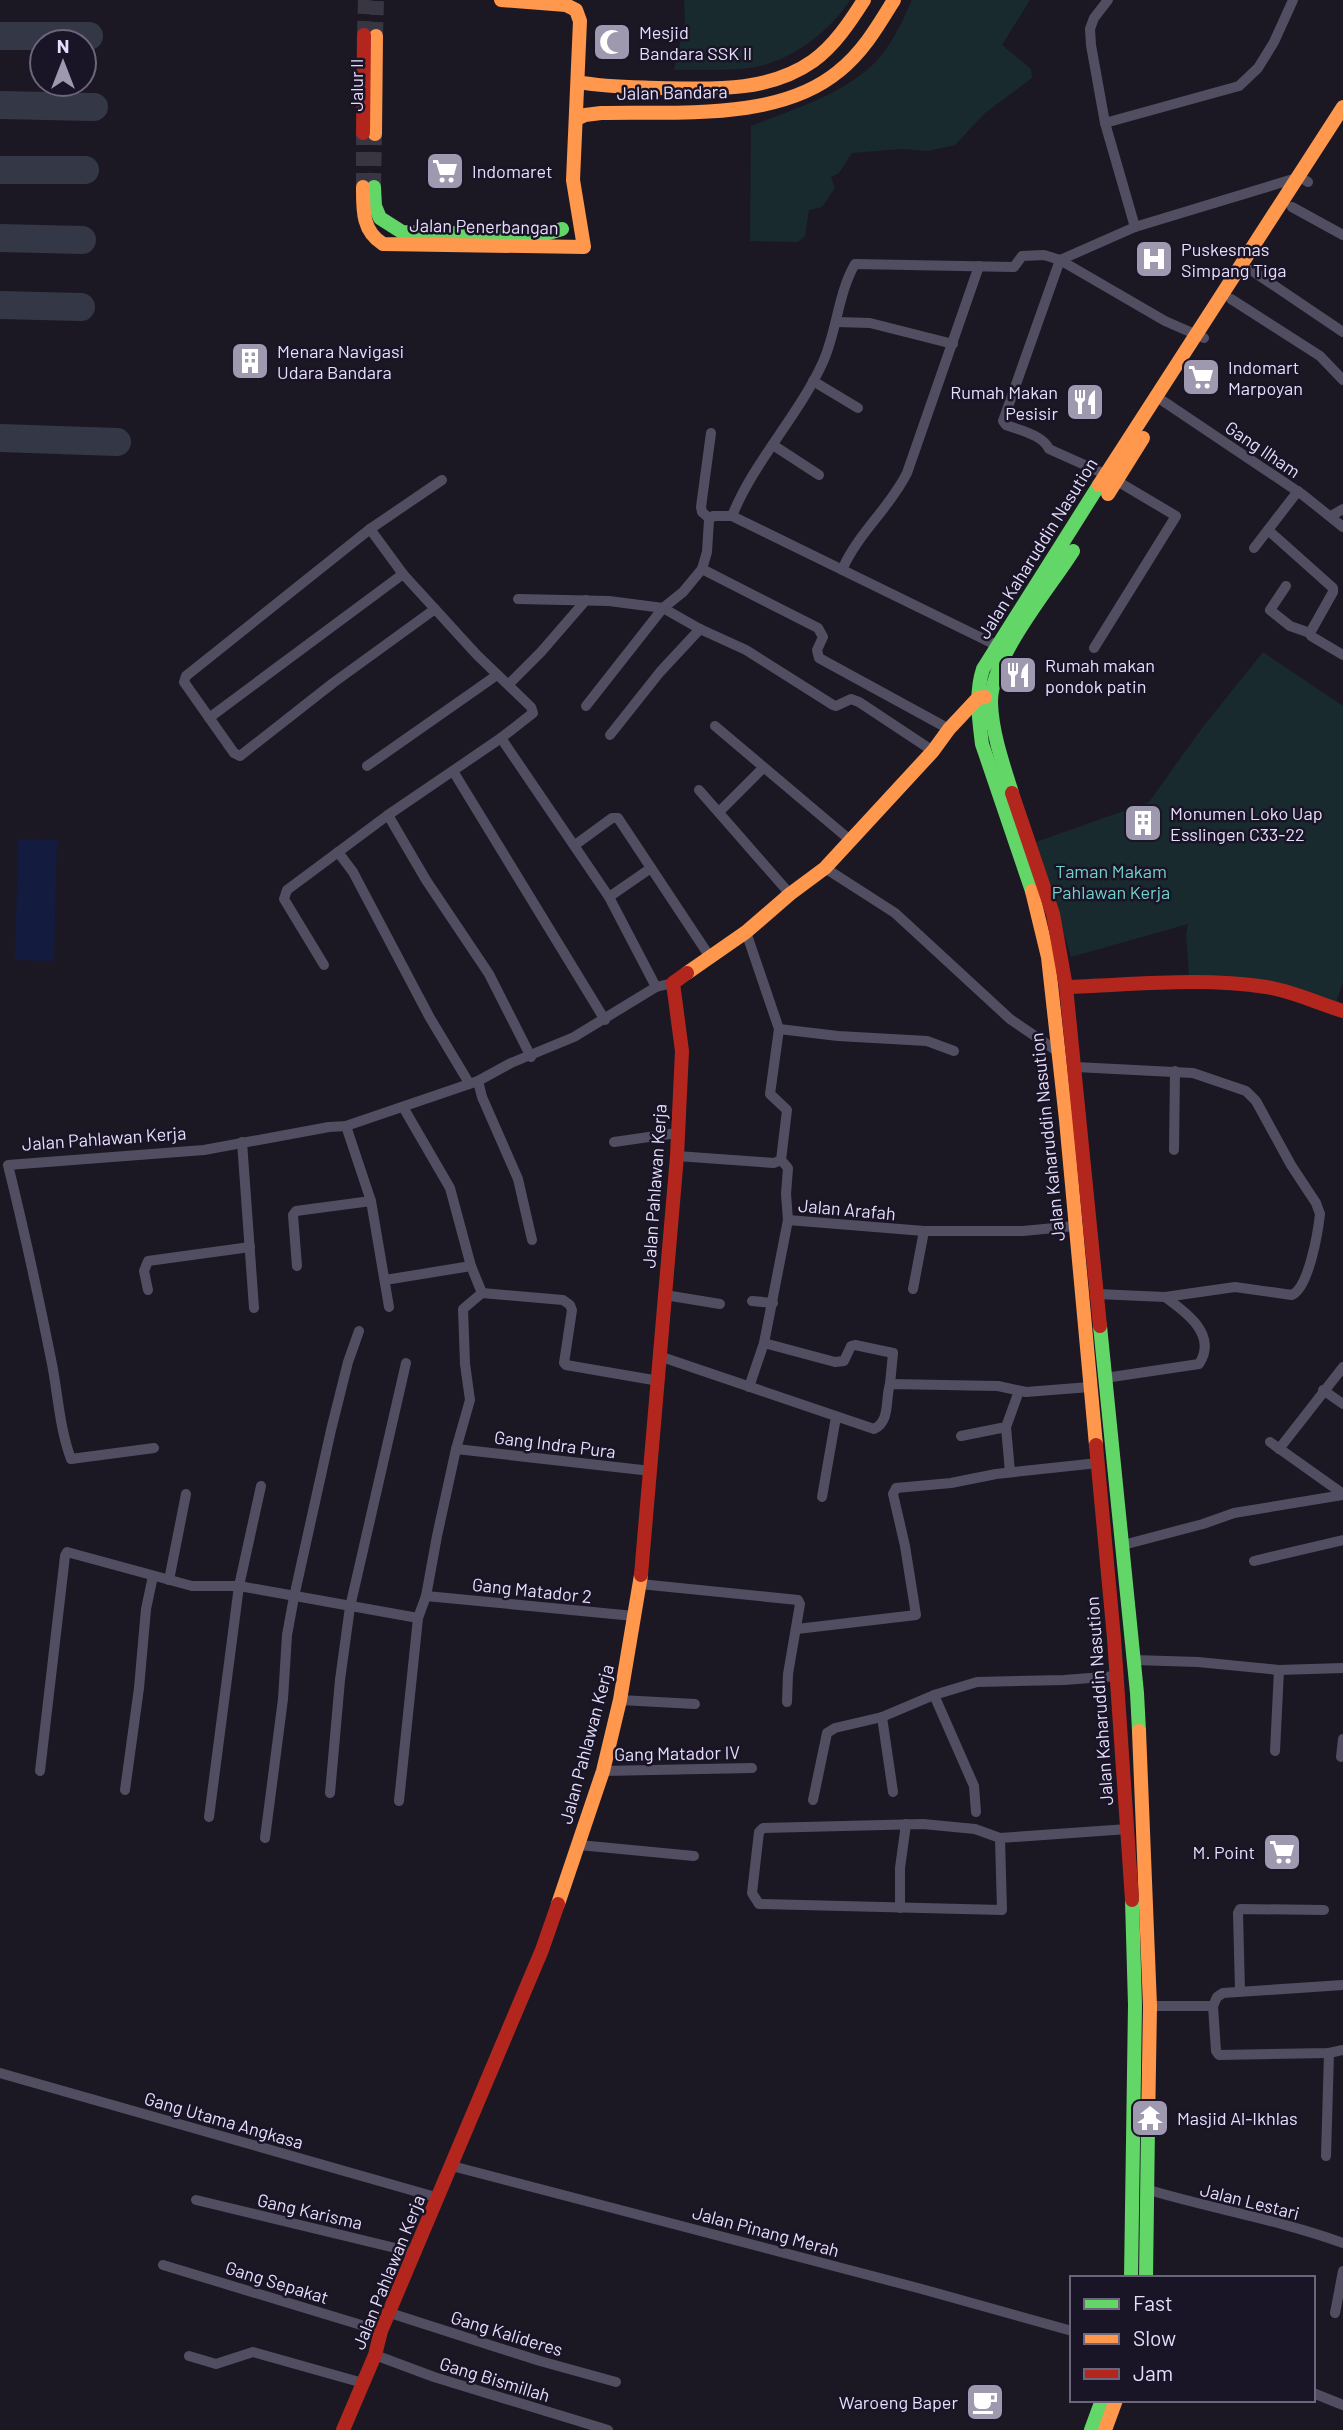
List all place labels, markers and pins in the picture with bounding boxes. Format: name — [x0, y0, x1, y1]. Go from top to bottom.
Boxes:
mosque icon: Mesjid Bandara SSK II — [591, 21, 633, 63]
place label: Mesjid Bandara SSK II — [639, 21, 752, 64]
supermarket icon: Indomaret — [424, 150, 466, 192]
place label: Indomaret — [472, 160, 552, 182]
hospital icon: Puskesmas Simpang Tiga — [1133, 238, 1175, 280]
place label: Puskesmas Simpang Tiga — [1181, 238, 1286, 281]
building icon: Menara Navigasi Udara Bandara — [229, 340, 271, 382]
place label: Menara Navigasi Udara Bandara — [277, 340, 404, 383]
supermarket icon: Indomart Marpoyan — [1180, 356, 1222, 398]
place label: Indomart Marpoyan — [1228, 356, 1303, 399]
place label: Rumah Makan Pesisir — [950, 381, 1058, 424]
restaurant icon: Rumah Makan Pesisir — [1064, 381, 1106, 423]
restaurant icon: Rumah makan pondok patin — [997, 654, 1039, 696]
place label: Rumah makan pondok patin — [1045, 654, 1155, 697]
building icon: Monumen Loko Uap Esslingen C33-22 — [1122, 802, 1164, 844]
place label: Monumen Loko Uap Esslingen C33-22 — [1170, 802, 1323, 845]
supermarket icon: M. Point — [1261, 1831, 1303, 1873]
place label: M. Point — [1193, 1841, 1255, 1863]
temple icon: Masjid Al-Ikhlas — [1129, 2097, 1171, 2139]
place label: Masjid Al-Ikhlas — [1177, 2107, 1298, 2129]
cafe icon: Waroeng Baper — [964, 2381, 1006, 2423]
place label: Waroeng Baper — [839, 2391, 958, 2413]

